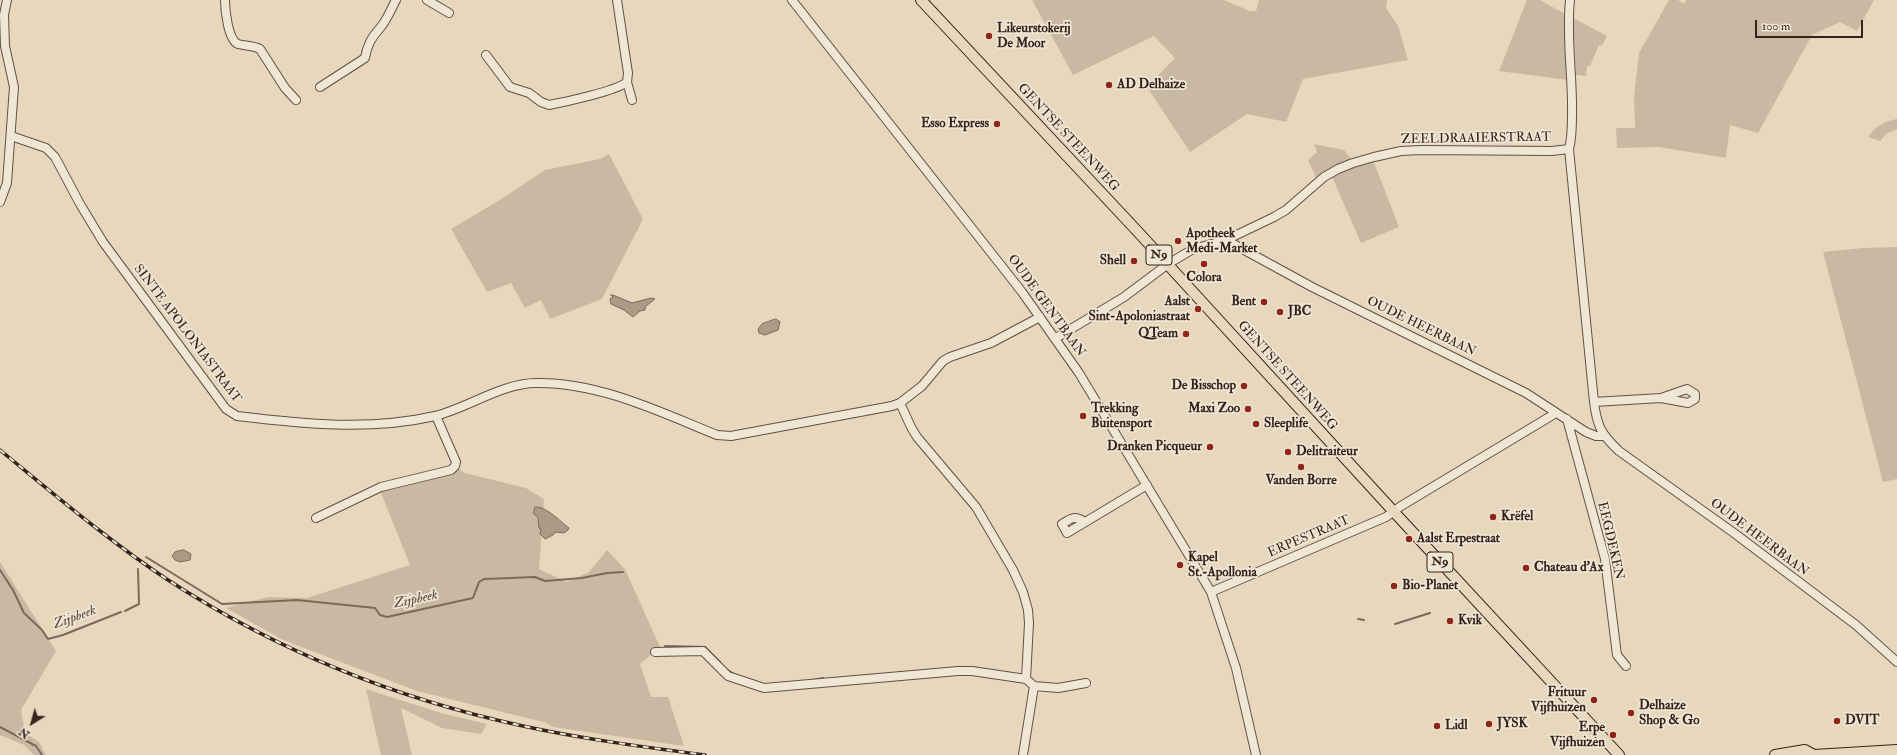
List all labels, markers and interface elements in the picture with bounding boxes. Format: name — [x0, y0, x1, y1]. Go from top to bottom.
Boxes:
scale bar — [1757, 12, 1865, 38]
text: 100 m — [1762, 19, 1790, 34]
place label: Likeurstokerij De Moor — [997, 21, 1070, 52]
marker: Likeurstokerij De Moor — [984, 31, 994, 41]
place label: AD Delhaize — [1117, 77, 1185, 93]
marker: AD Delhaize — [1104, 80, 1114, 90]
street label: GENTSE STEENWEG — [1014, 81, 1122, 195]
place label: Esso Express — [921, 116, 989, 132]
marker: Esso Express — [992, 119, 1002, 129]
street label: ZEELDRAAIERSTRAAT — [1401, 130, 1551, 148]
place label: Apotheek Medi-Market — [1186, 226, 1257, 257]
marker: Apotheek Medi-Market — [1173, 236, 1183, 246]
road number: N9 — [1146, 245, 1172, 265]
street label: OUDE GENTBAAN — [1004, 252, 1088, 360]
place label: Shell — [1100, 253, 1126, 269]
marker: Shell — [1129, 256, 1139, 266]
marker: Colora — [1199, 259, 1209, 269]
street label: SINTE APOLONIASTRAAT — [130, 262, 244, 406]
place label: Colora — [1186, 270, 1222, 286]
place label: Aalst Sint-Apoloniastraat — [1089, 294, 1190, 325]
place label: Bent — [1231, 294, 1256, 310]
street label: OUDE HEERBAAN — [1364, 294, 1478, 360]
marker: Bent — [1259, 297, 1269, 307]
marker: Aalst Sint-Apoloniastraat — [1193, 304, 1203, 314]
place label: JBC — [1288, 304, 1311, 320]
marker: JBC — [1275, 307, 1285, 317]
street label: GENTSE STEENWEG — [1234, 318, 1340, 434]
place label: QTeam — [1138, 326, 1178, 342]
marker: QTeam — [1181, 329, 1191, 339]
place label: De Bisschop — [1172, 378, 1236, 394]
marker: De Bisschop — [1239, 381, 1249, 391]
place label: Trekking Buitensport — [1091, 401, 1152, 432]
place label: Maxi Zoo — [1188, 401, 1240, 417]
marker: Maxi Zoo — [1243, 404, 1253, 414]
marker: Trekking Buitensport — [1078, 411, 1088, 421]
place label: Sleeplife — [1264, 416, 1308, 432]
marker: Sleeplife — [1251, 419, 1261, 429]
place label: Dranken Picqueur — [1107, 439, 1202, 455]
marker: Dranken Picqueur — [1205, 442, 1215, 452]
place label: Delitraiteur — [1296, 444, 1358, 460]
marker: Delitraiteur — [1283, 447, 1293, 457]
marker: Vanden Borre — [1296, 462, 1306, 472]
place label: Vanden Borre — [1265, 473, 1337, 489]
street label: OUDE HEERBAAN — [1707, 496, 1811, 580]
street label: EEGDEKEN — [1593, 500, 1627, 582]
place label: Krëfel — [1501, 509, 1533, 525]
marker: Krëfel — [1488, 512, 1498, 522]
street label: ERPESTRAAT — [1266, 513, 1352, 561]
place label: Aalst Erpestraat — [1417, 531, 1500, 547]
marker: Aalst Erpestraat — [1404, 534, 1414, 544]
place label: Kapel St.-Apollonia — [1188, 550, 1257, 581]
road number: N9 — [1427, 552, 1453, 572]
marker: Kapel St.-Apollonia — [1175, 560, 1185, 570]
place label: Chateau d'Ax — [1534, 560, 1603, 576]
marker: Chateau d'Ax — [1521, 563, 1531, 573]
place label: Bio-Planet — [1402, 578, 1458, 594]
marker: Bio-Planet — [1389, 581, 1399, 591]
water label: Zijpbeek — [393, 587, 439, 613]
water label: Zijpbeek — [51, 603, 99, 633]
place label: Kvik — [1458, 613, 1482, 629]
marker: Kvik — [1445, 616, 1455, 626]
place label: Frituur Vijfhuizen — [1531, 685, 1586, 716]
marker: Frituur Vijfhuizen — [1589, 695, 1599, 705]
place label: Delhaize Shop & Go — [1639, 698, 1699, 729]
north arrow — [12, 703, 52, 743]
marker: Delhaize Shop & Go — [1626, 708, 1636, 718]
place label: DVIT — [1845, 713, 1879, 729]
place label: JYSK — [1497, 716, 1528, 732]
marker: DVIT — [1832, 716, 1842, 726]
place label: Lidl — [1445, 718, 1468, 734]
marker: JYSK — [1484, 719, 1494, 729]
place label: Erpe Vijfhuizen — [1550, 720, 1605, 751]
marker: Lidl — [1432, 721, 1442, 731]
text: N — [17, 725, 32, 741]
marker: Erpe Vijfhuizen — [1608, 730, 1618, 740]

